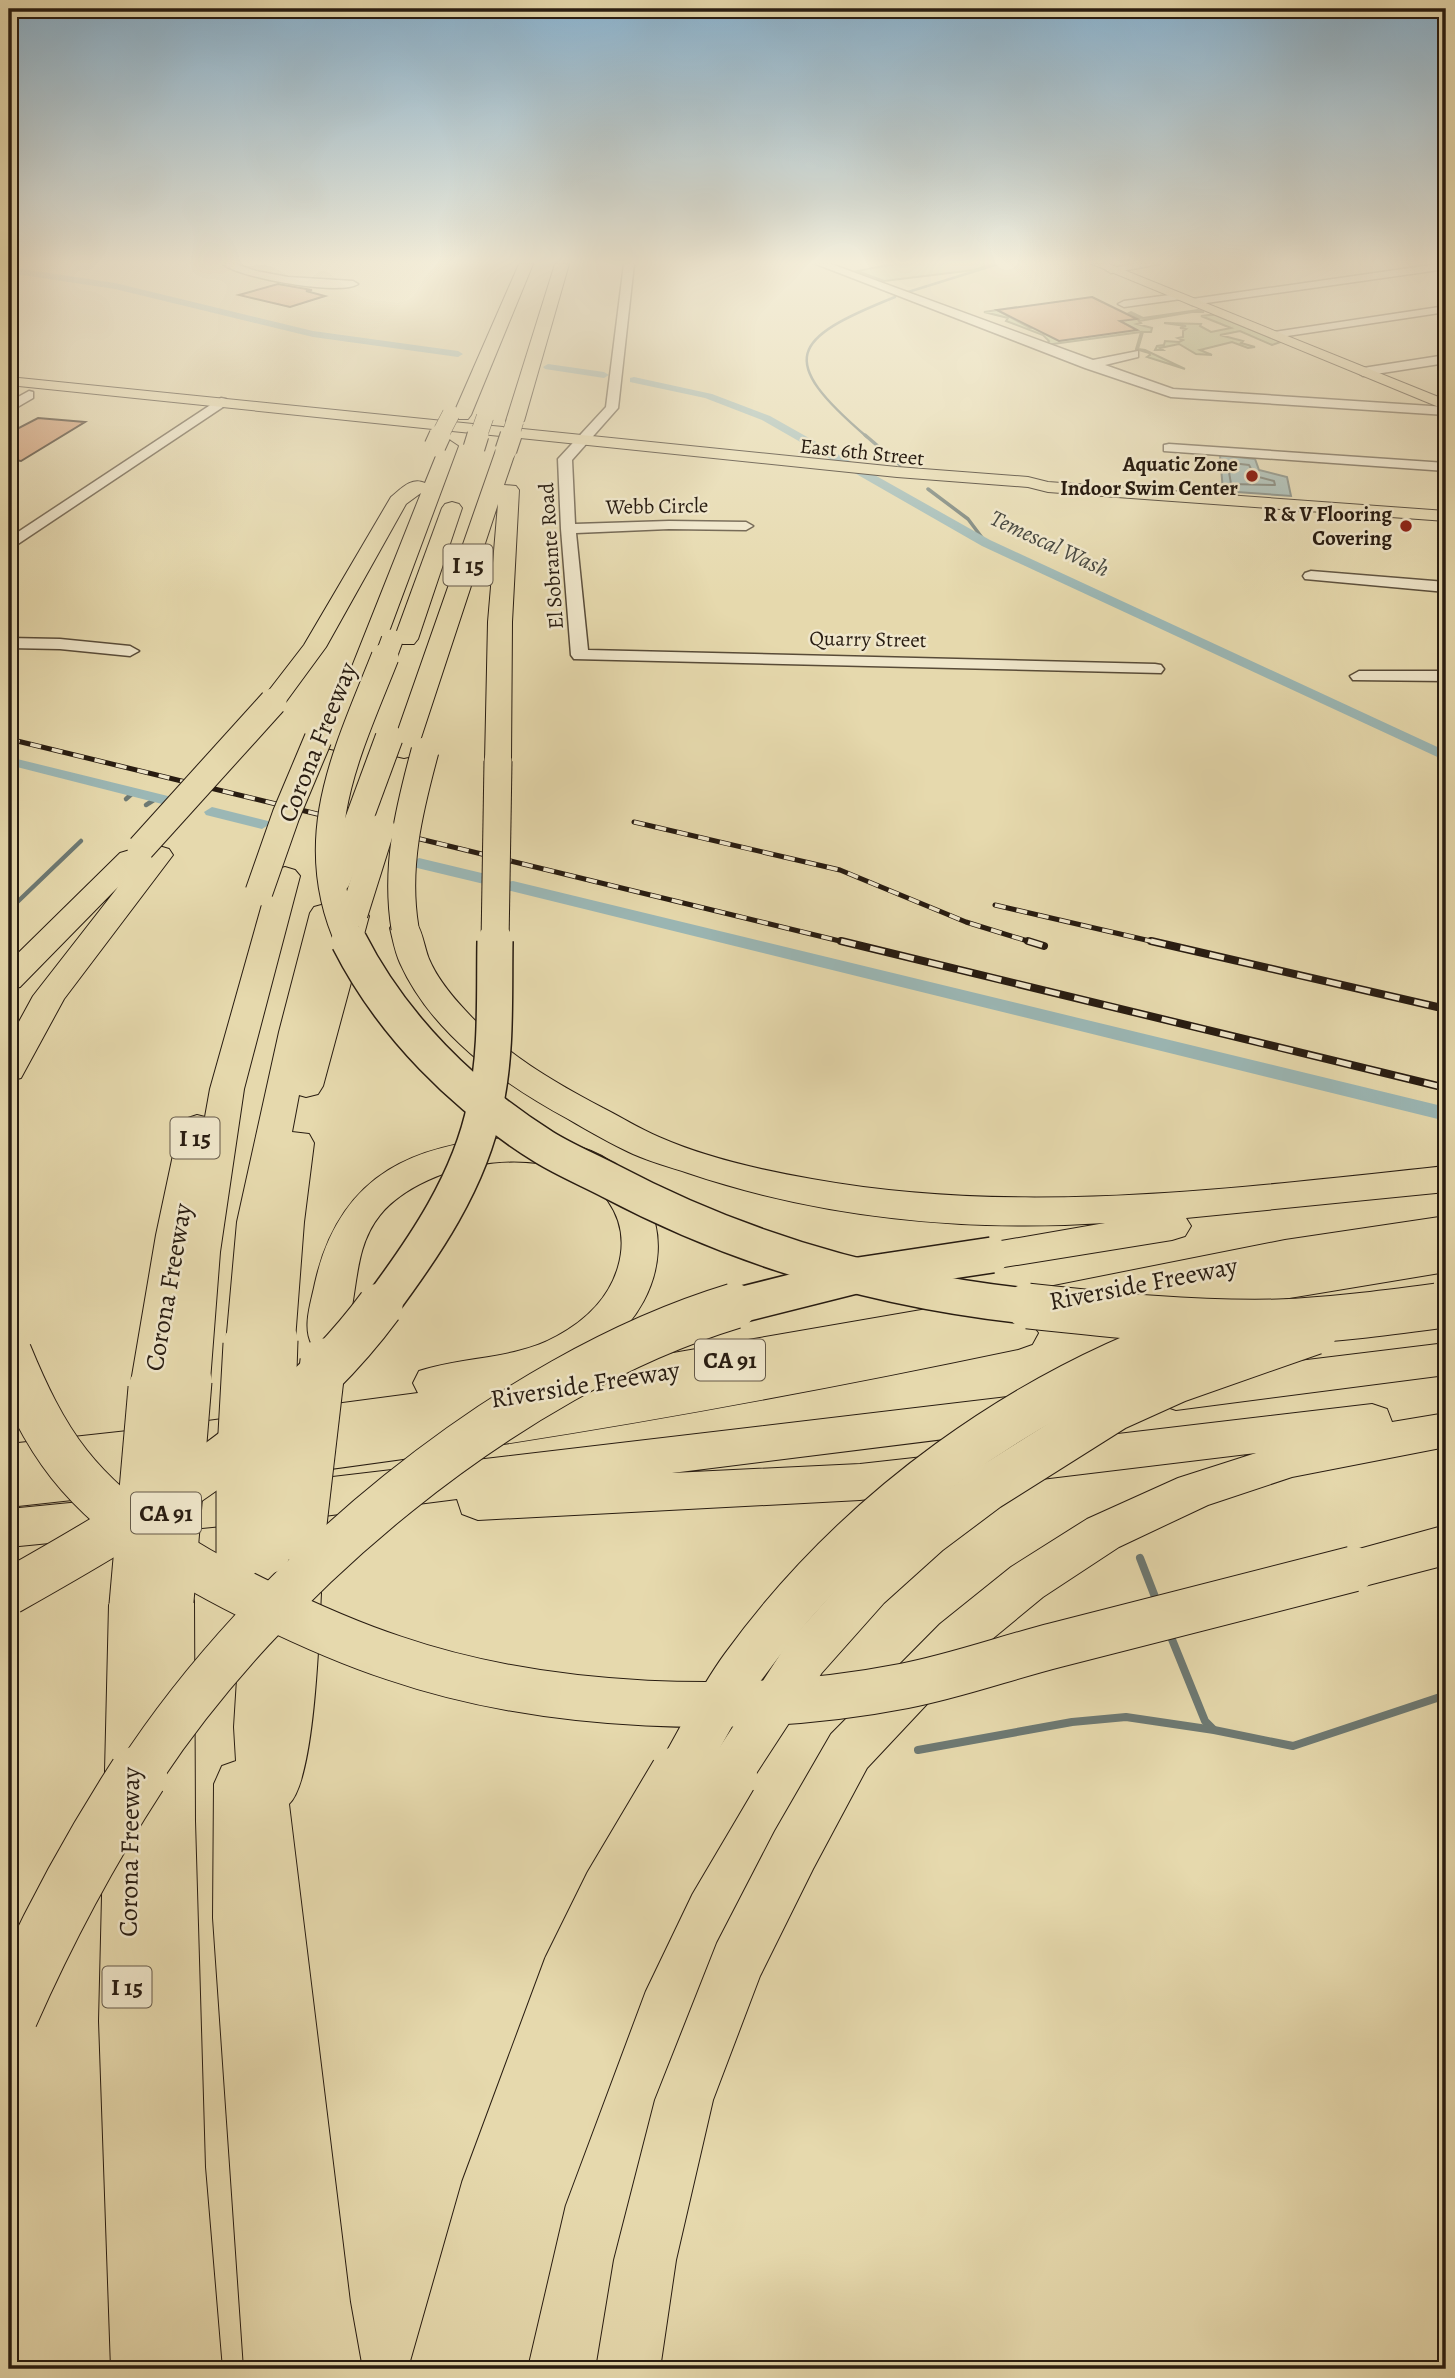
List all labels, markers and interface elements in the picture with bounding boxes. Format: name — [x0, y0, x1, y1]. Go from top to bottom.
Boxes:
street label: East 6th Street — [798, 432, 926, 472]
place label: Aquatic Zone Indoor Swim Center — [1060, 450, 1238, 502]
marker: Aquatic Zone Indoor Swim Center — [1244, 468, 1260, 484]
street label: El Sobrante Road — [532, 481, 570, 630]
street label: Webb Circle — [604, 491, 709, 521]
place label: R & V Flooring Covering — [1264, 500, 1392, 552]
water label: Temescal Wash — [985, 502, 1114, 585]
marker: R & V Flooring Covering — [1398, 518, 1414, 534]
road number: I 15 — [444, 544, 492, 586]
street label: Quarry Street — [809, 624, 927, 654]
street label: Corona Freeway — [269, 657, 366, 827]
road number: I 15 — [170, 1118, 220, 1158]
street label: Corona Freeway — [137, 1200, 201, 1374]
street label: Riverside Freeway — [1046, 1248, 1241, 1319]
road number: CA 91 — [695, 1340, 765, 1380]
street label: Riverside Freeway — [488, 1352, 683, 1417]
road number: CA 91 — [131, 1492, 201, 1534]
street label: Corona Freeway — [111, 1766, 148, 1937]
road number: I 15 — [102, 1966, 152, 2008]

